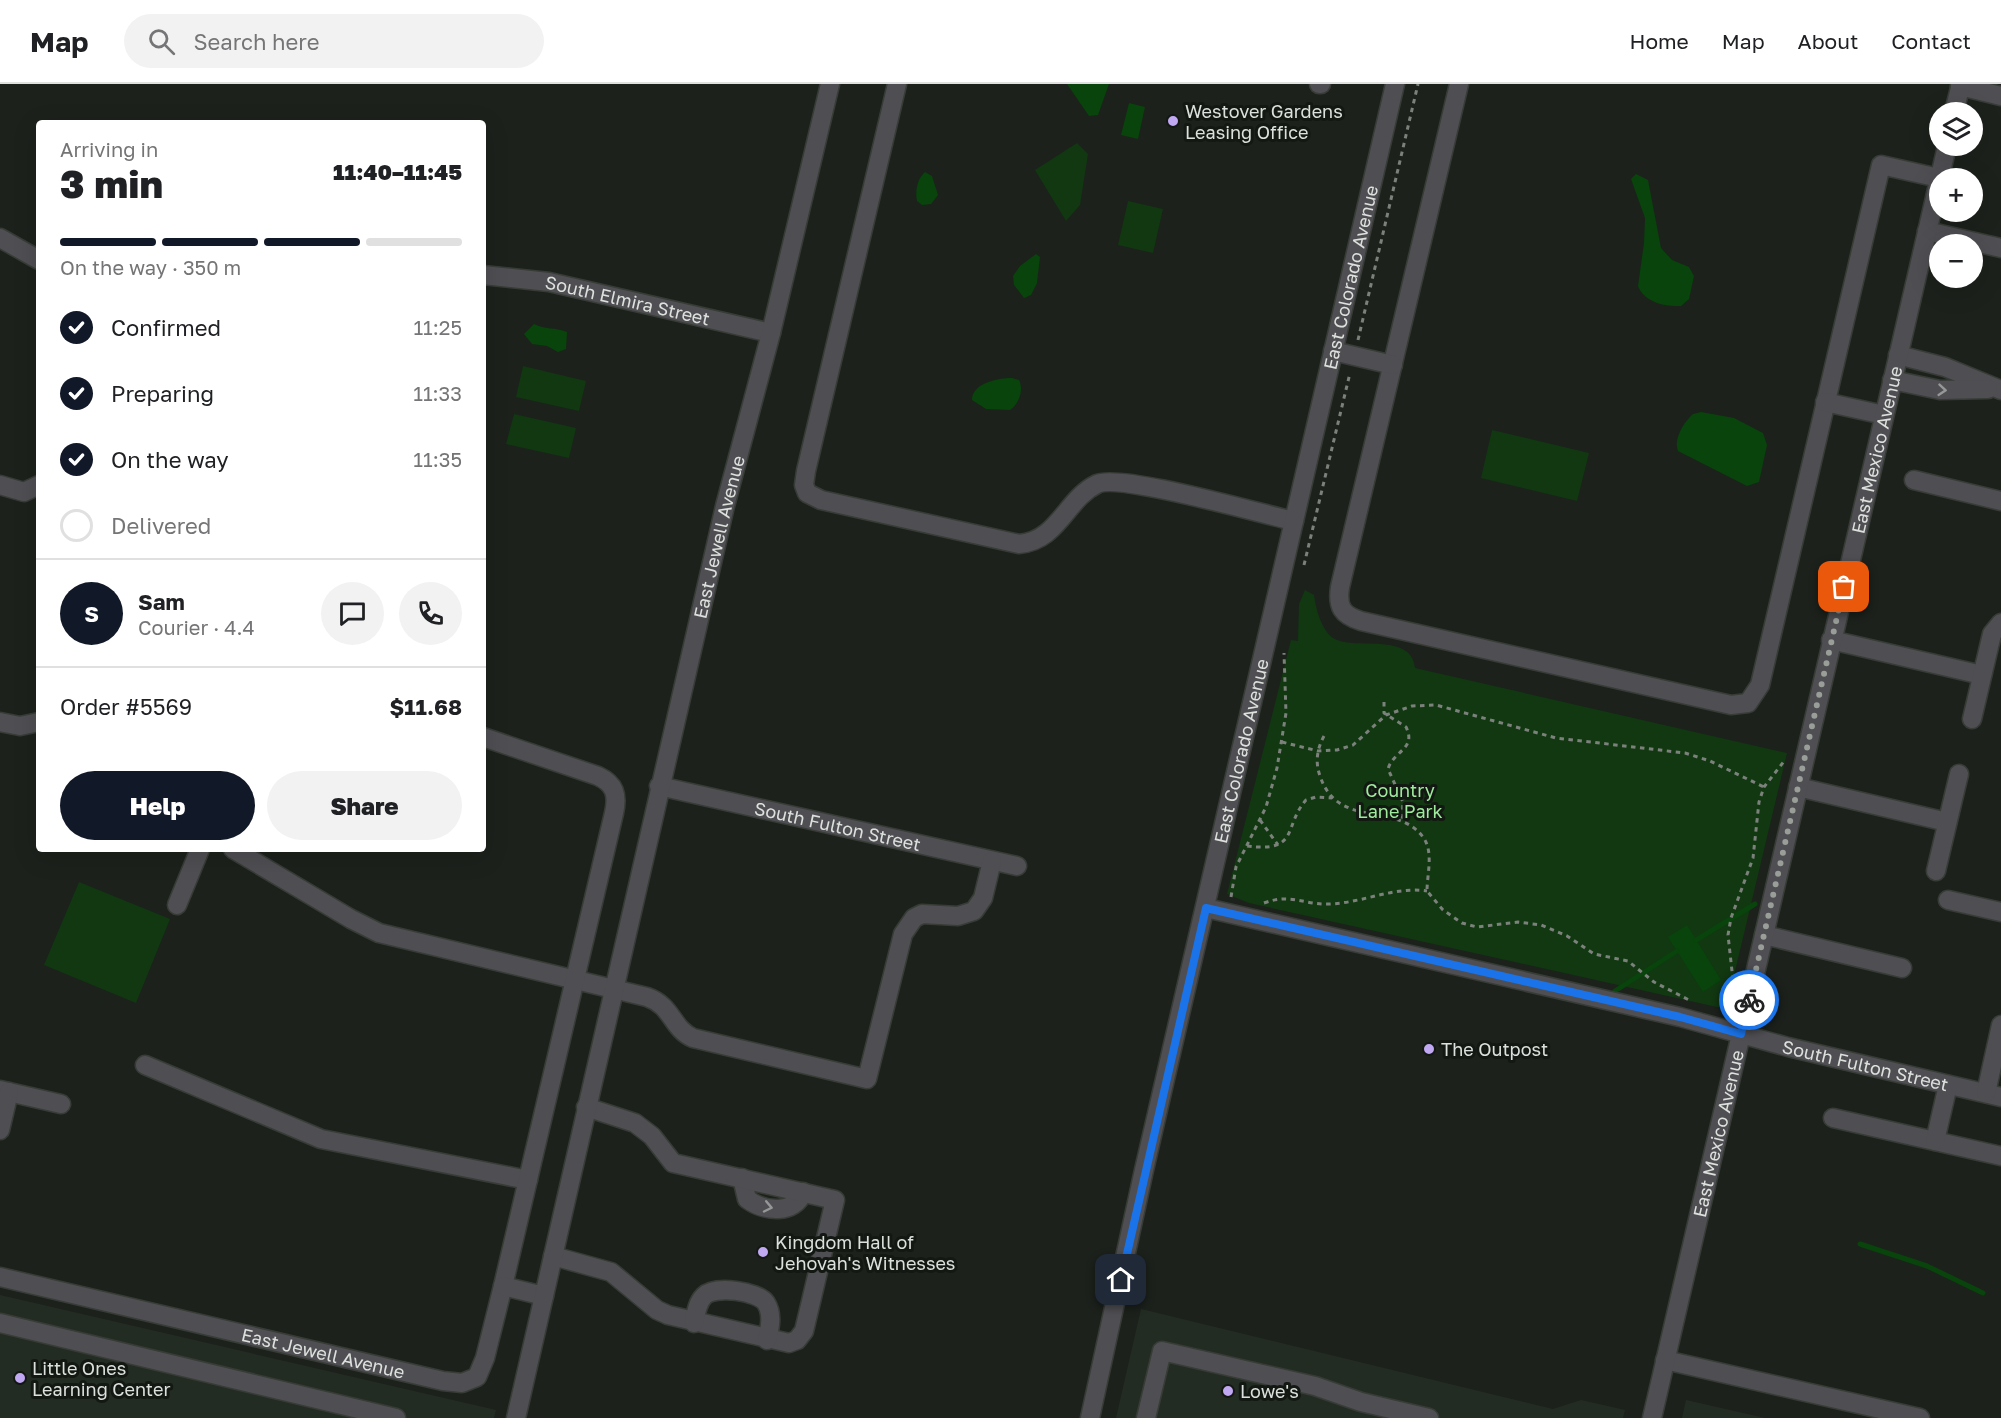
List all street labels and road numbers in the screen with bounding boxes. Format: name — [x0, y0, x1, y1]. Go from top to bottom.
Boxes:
street label: East Colorado Avenue — [1318, 183, 1382, 372]
street label: South Elmira Street — [543, 270, 712, 330]
street label: East Mexico Avenue — [1847, 364, 1907, 536]
street label: East Jewell Avenue — [689, 453, 749, 621]
street label: East Colorado Avenue — [1209, 656, 1273, 845]
street label: South Fulton Street — [752, 797, 923, 855]
street label: South Fulton Street — [1780, 1035, 1951, 1095]
street label: East Mexico Avenue — [1688, 1048, 1748, 1219]
street label: East Jewell Avenue — [239, 1323, 407, 1383]

